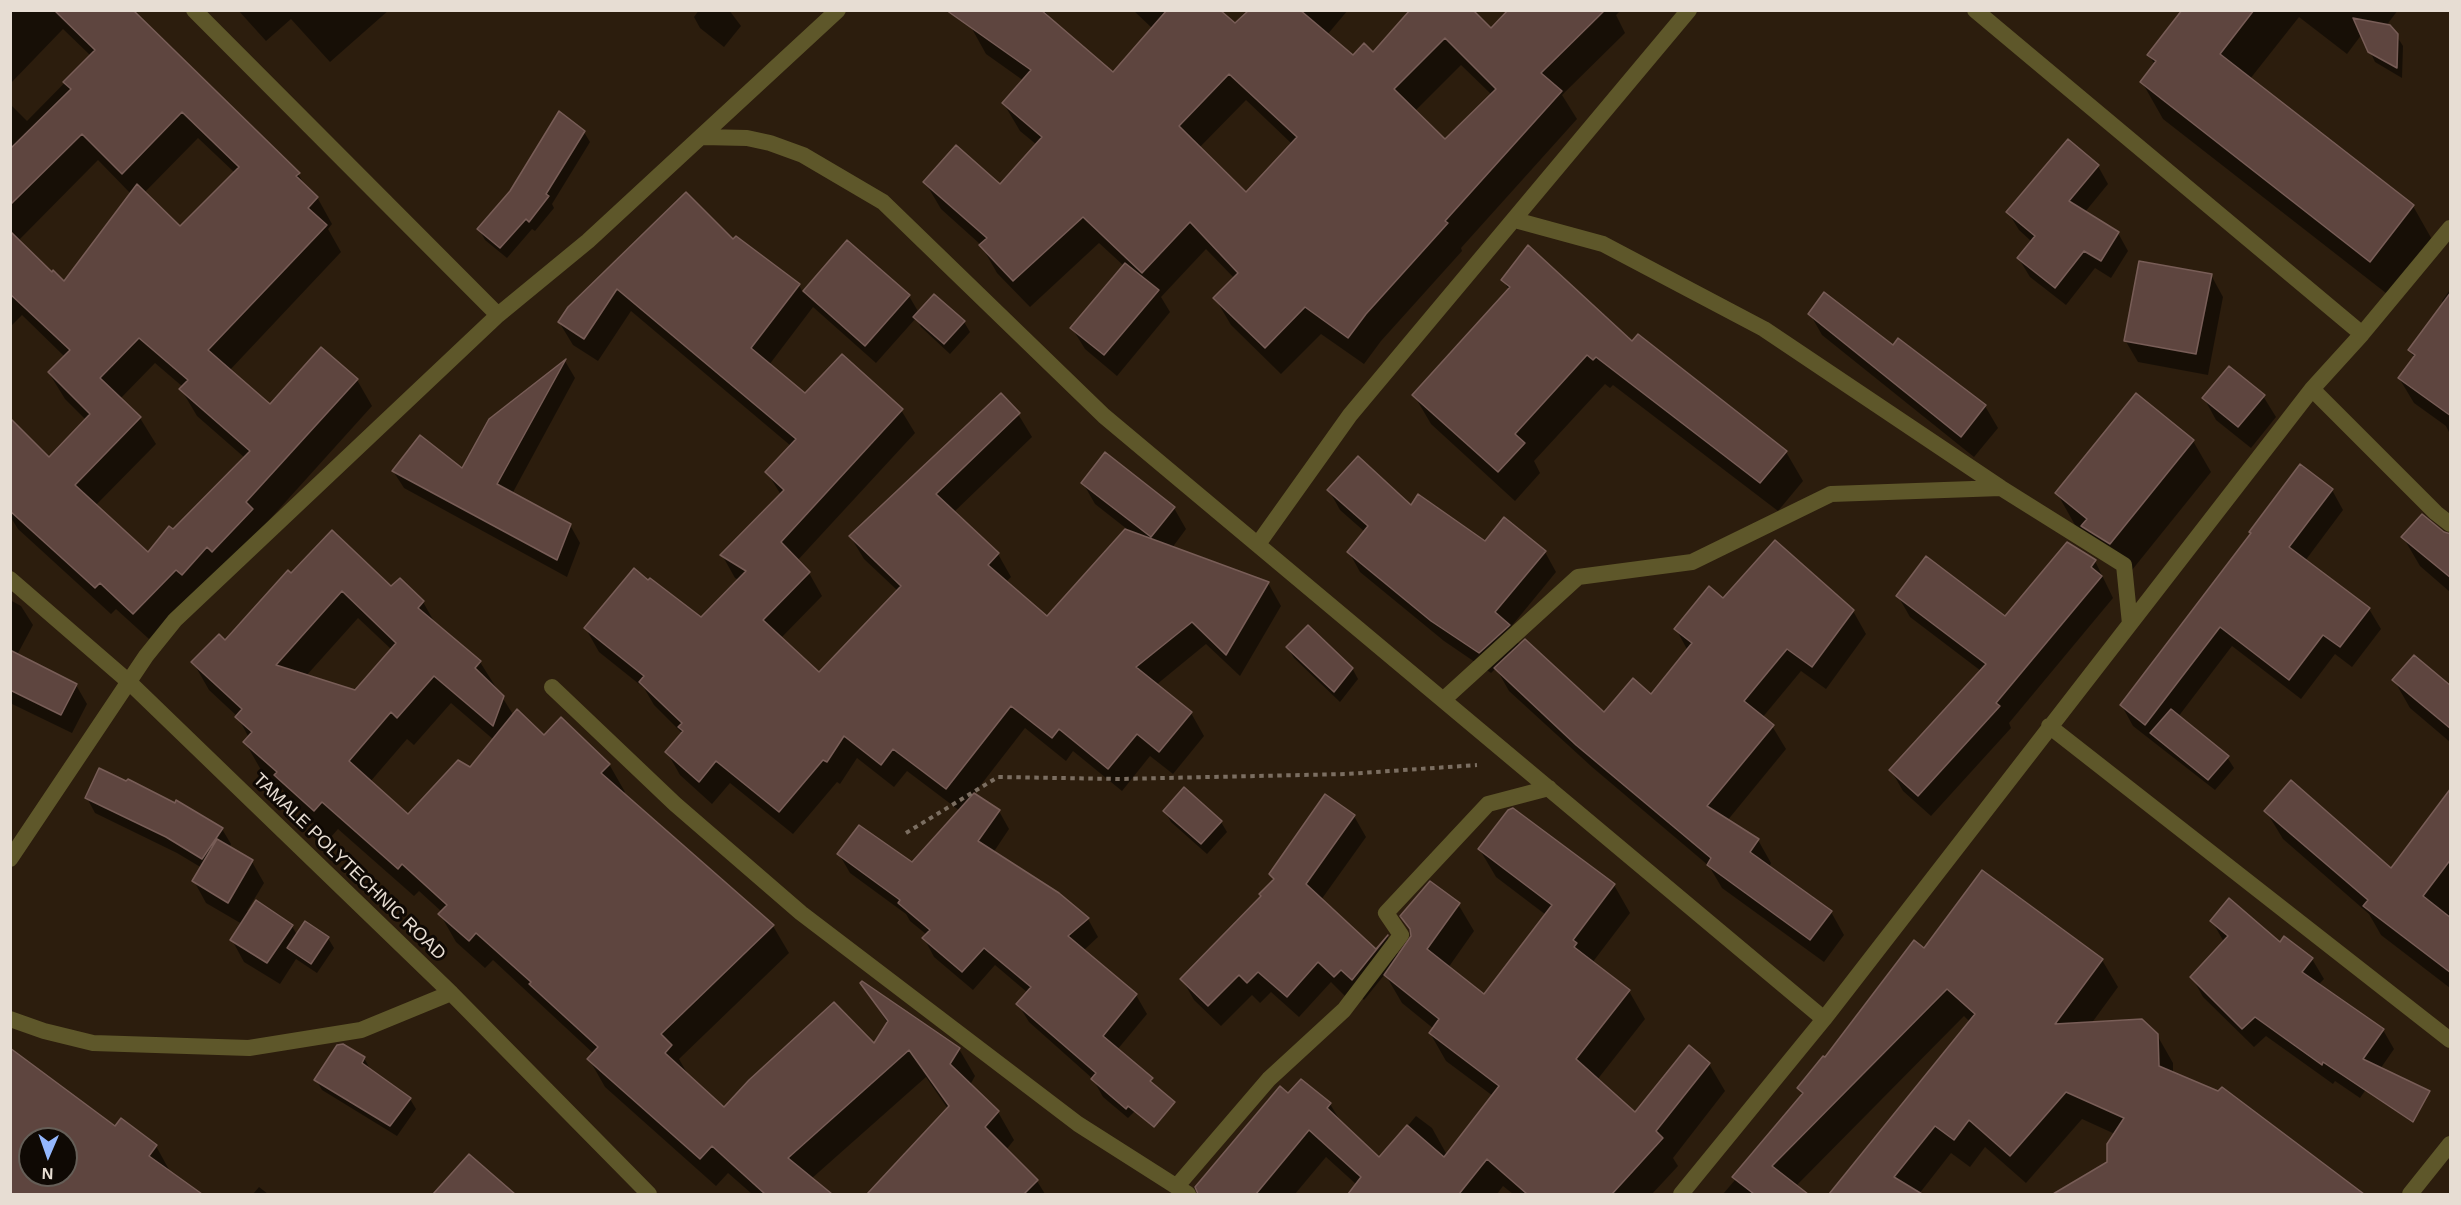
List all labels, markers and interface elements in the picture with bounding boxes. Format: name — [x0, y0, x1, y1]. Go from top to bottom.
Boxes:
street label: TAMALE POLYTECHNIC ROAD — [248, 769, 450, 965]
north arrow — [18, 1127, 78, 1187]
text: N — [41, 1165, 53, 1182]

